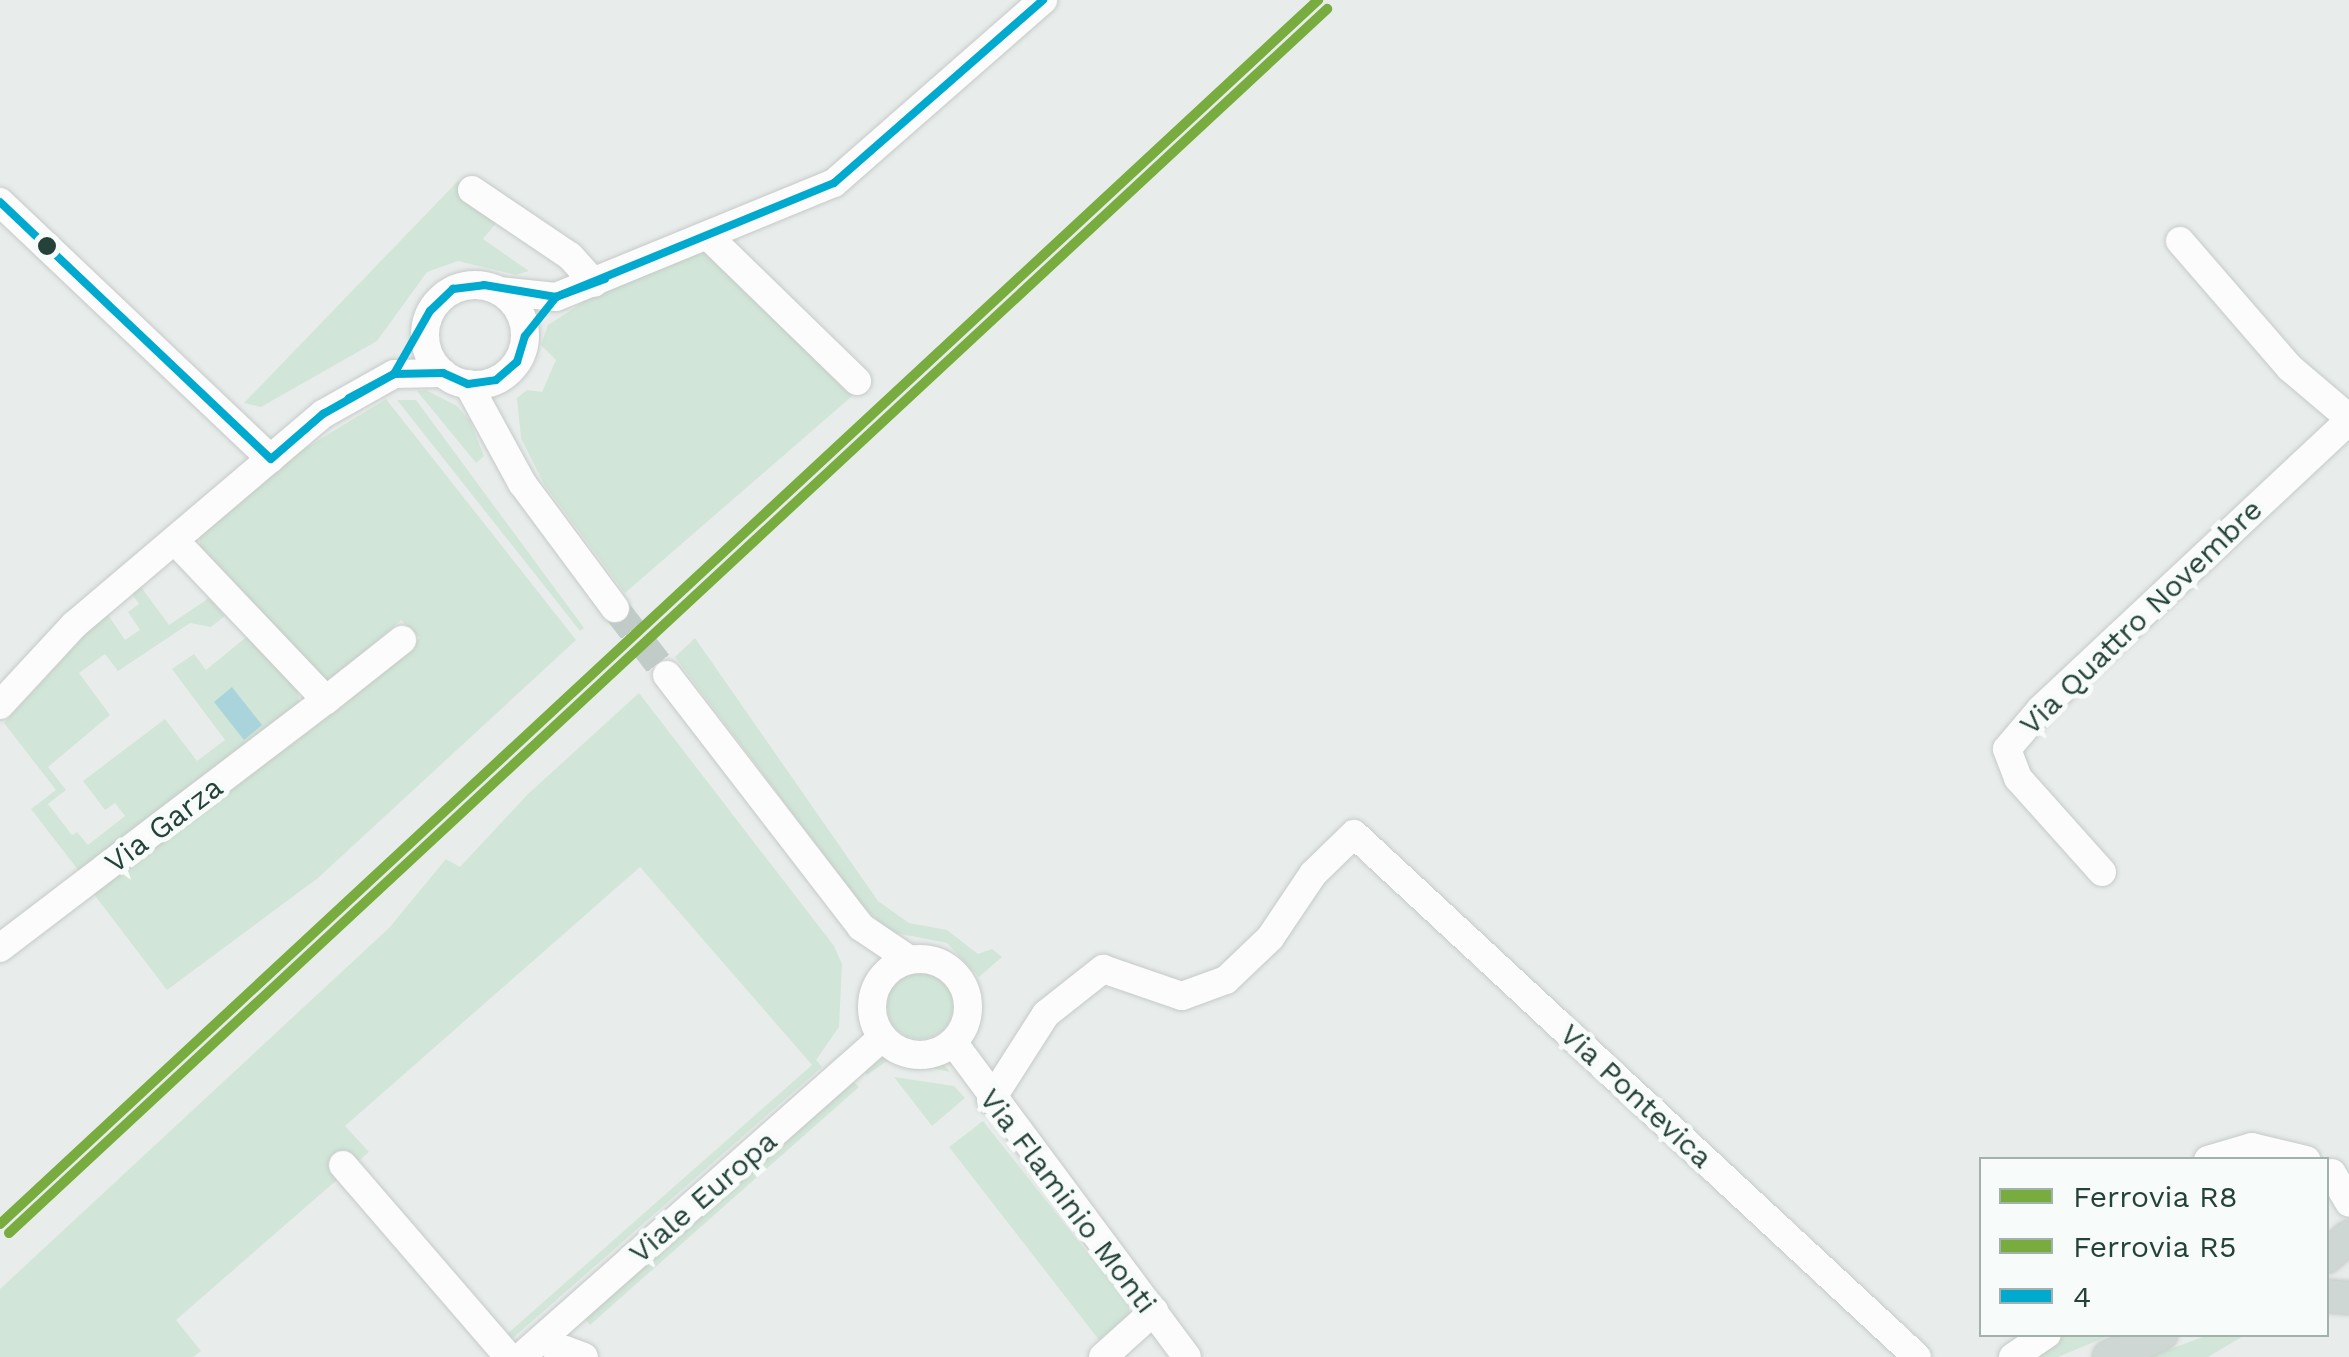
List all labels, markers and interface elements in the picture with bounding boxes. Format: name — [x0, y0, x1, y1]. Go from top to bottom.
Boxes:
unlabelled marker — [37, 236, 57, 256]
street label: Via Quattro Novembre — [2012, 491, 2270, 743]
street label: Via Garza — [98, 769, 230, 881]
street label: Via Pontevica — [1552, 1016, 1720, 1176]
street label: Via Flaminio Monti — [972, 1081, 1164, 1321]
street label: Viale Europa — [622, 1123, 784, 1271]
legend — [1979, 1157, 2329, 1337]
text: Ferrovia R8 — [2073, 1179, 2238, 1214]
text: Ferrovia R5 — [2073, 1229, 2236, 1264]
text: 4 — [2073, 1279, 2091, 1314]

